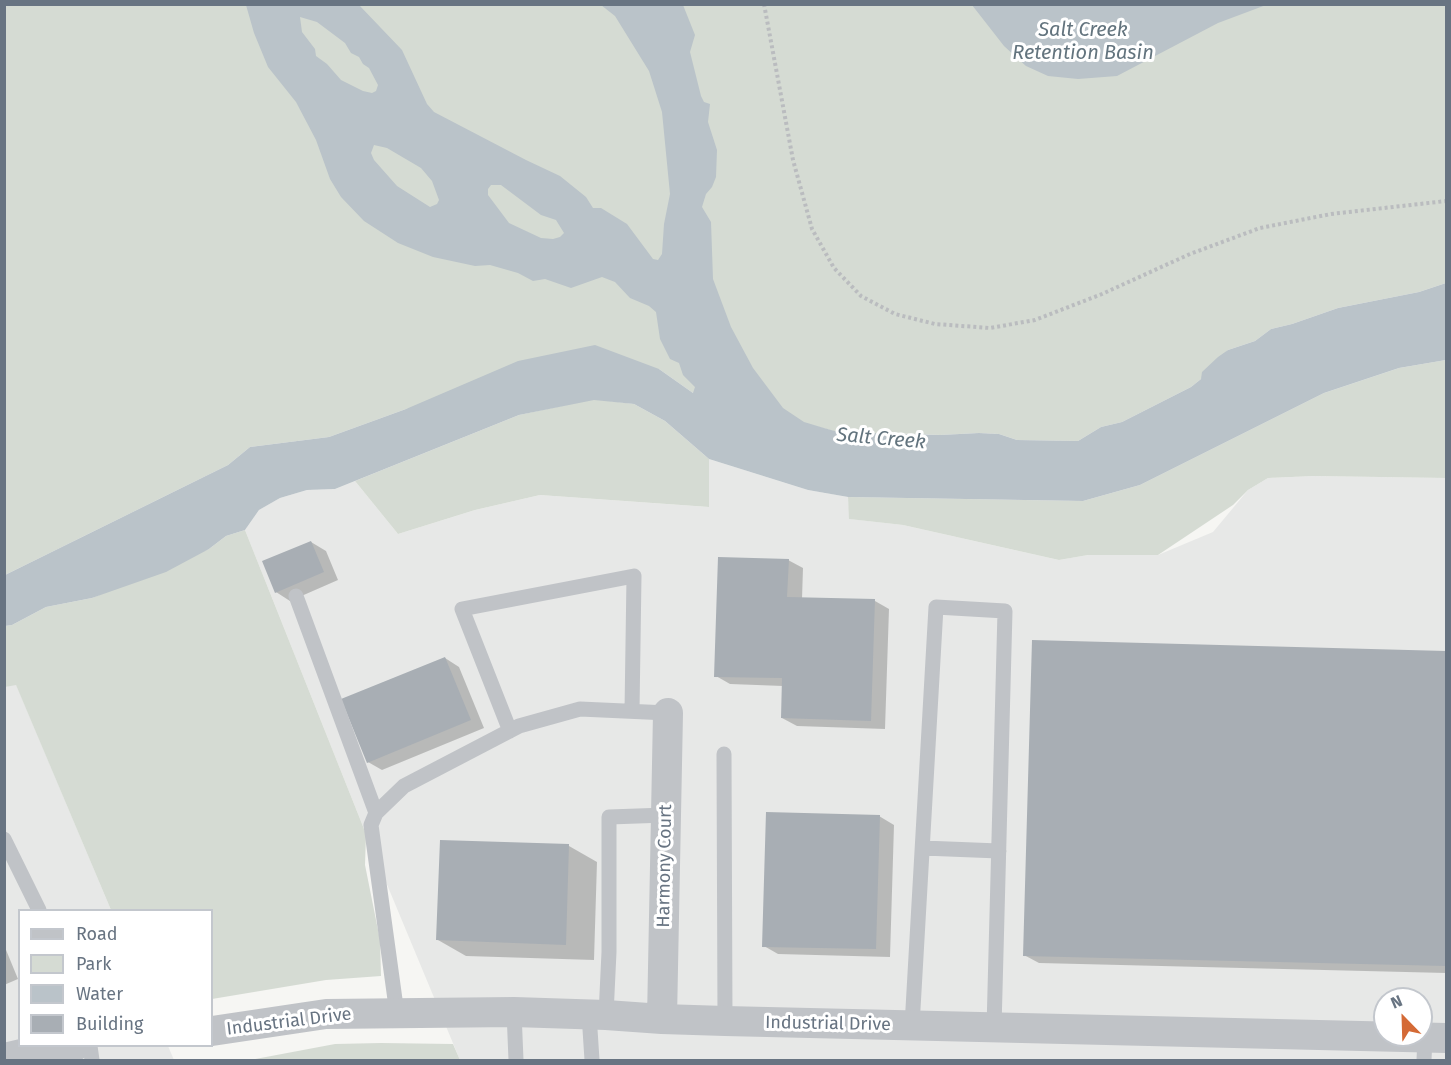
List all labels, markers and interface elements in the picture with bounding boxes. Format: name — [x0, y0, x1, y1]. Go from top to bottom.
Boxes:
water label: Salt Creek Retention Basin — [1012, 18, 1154, 65]
water label: Salt Creek — [835, 423, 927, 455]
street label: Harmony Court — [653, 804, 677, 928]
legend — [18, 909, 213, 1047]
text: Road — [76, 923, 118, 945]
text: Park — [76, 953, 111, 975]
text: Water — [76, 983, 123, 1005]
north arrow — [1373, 987, 1433, 1047]
text: N — [1388, 991, 1405, 1013]
street label: Industrial Drive — [225, 1004, 353, 1040]
street label: Industrial Drive — [765, 1012, 891, 1036]
text: Building — [76, 1013, 143, 1035]

